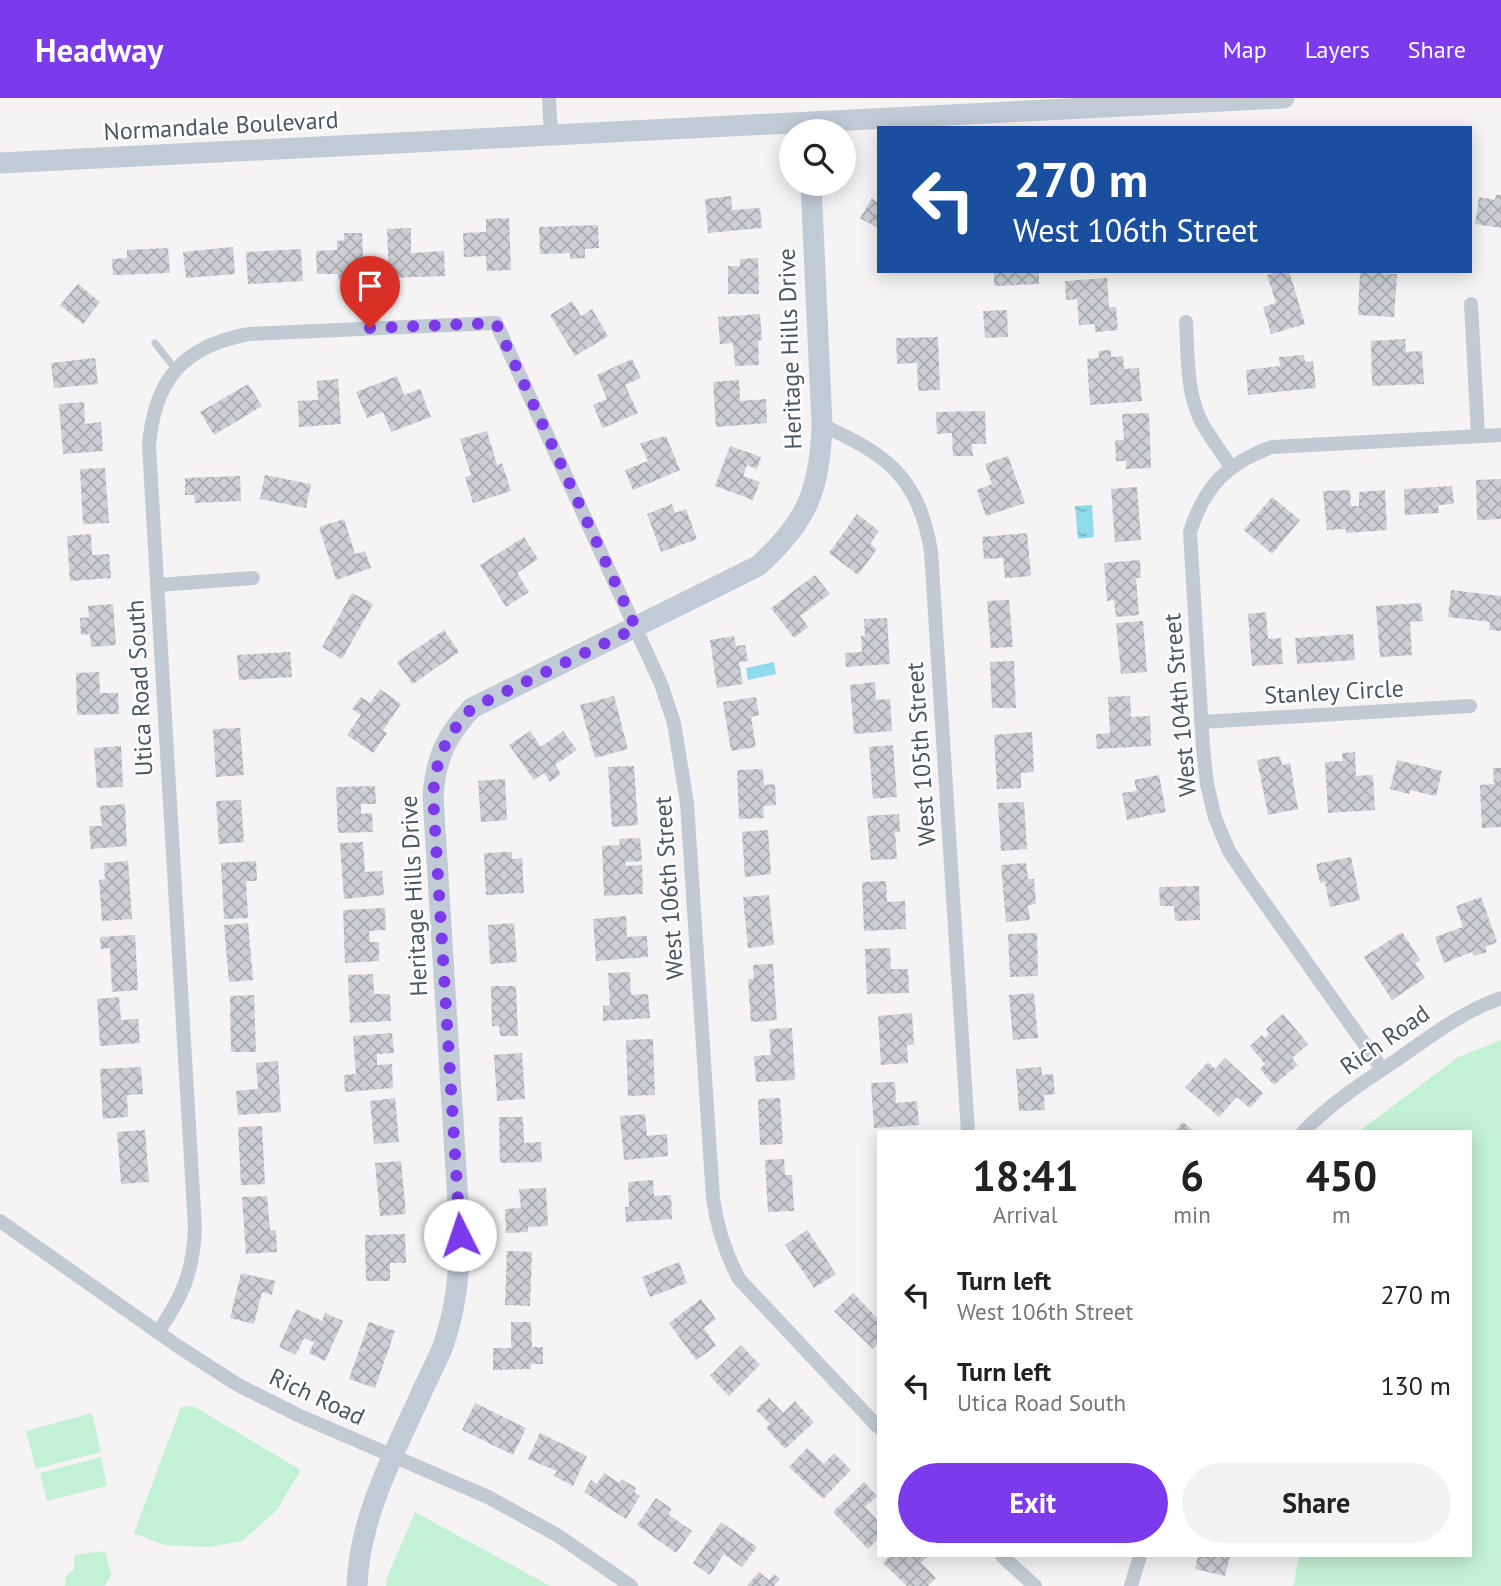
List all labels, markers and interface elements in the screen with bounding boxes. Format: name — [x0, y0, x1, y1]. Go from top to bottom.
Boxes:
text: Headway — [35, 28, 163, 71]
text: Map — [1223, 34, 1267, 65]
text: Layers — [1305, 34, 1370, 65]
text: Share — [1408, 34, 1466, 65]
street label: Normandale Boulevard — [103, 104, 339, 147]
map controls — [779, 119, 856, 196]
button: search — [779, 119, 856, 196]
text: 270 m — [1013, 147, 1148, 211]
icon: left — [898, 154, 989, 245]
text: West 106th Street — [1013, 209, 1258, 251]
street label: Heritage Hills Drive — [770, 248, 809, 450]
pin — [340, 256, 400, 328]
icon: arrive — [351, 267, 389, 305]
street label: Utica Road South — [119, 599, 160, 777]
street label: West 104th Street — [1156, 612, 1203, 798]
street label: West 105th Street — [899, 661, 942, 847]
street label: Stanley Circle — [1263, 672, 1405, 711]
street label: Heritage Hills Drive — [393, 795, 434, 997]
street label: West 106th Street — [647, 795, 690, 981]
street label: Rich Road — [1334, 998, 1435, 1082]
text: 18:41 — [972, 1148, 1078, 1203]
text: 6 — [1180, 1148, 1204, 1203]
text: 450 — [1306, 1148, 1377, 1203]
position arrow — [423, 1198, 497, 1272]
text: Arrival — [993, 1200, 1057, 1229]
text: min — [1173, 1200, 1211, 1229]
text: m — [1332, 1200, 1351, 1229]
text: Turn left — [957, 1264, 1051, 1297]
icon: left — [898, 1276, 936, 1314]
text: 270 m — [1380, 1278, 1451, 1311]
text: West 106th Street — [957, 1297, 1133, 1326]
text: Turn left — [957, 1355, 1051, 1388]
street label: Rich Road — [264, 1361, 370, 1432]
icon: left — [898, 1367, 936, 1405]
text: 130 m — [1380, 1369, 1451, 1402]
text: Utica Road South — [957, 1388, 1126, 1417]
button: Exit — [898, 1463, 1168, 1543]
button: Share — [1182, 1463, 1451, 1543]

